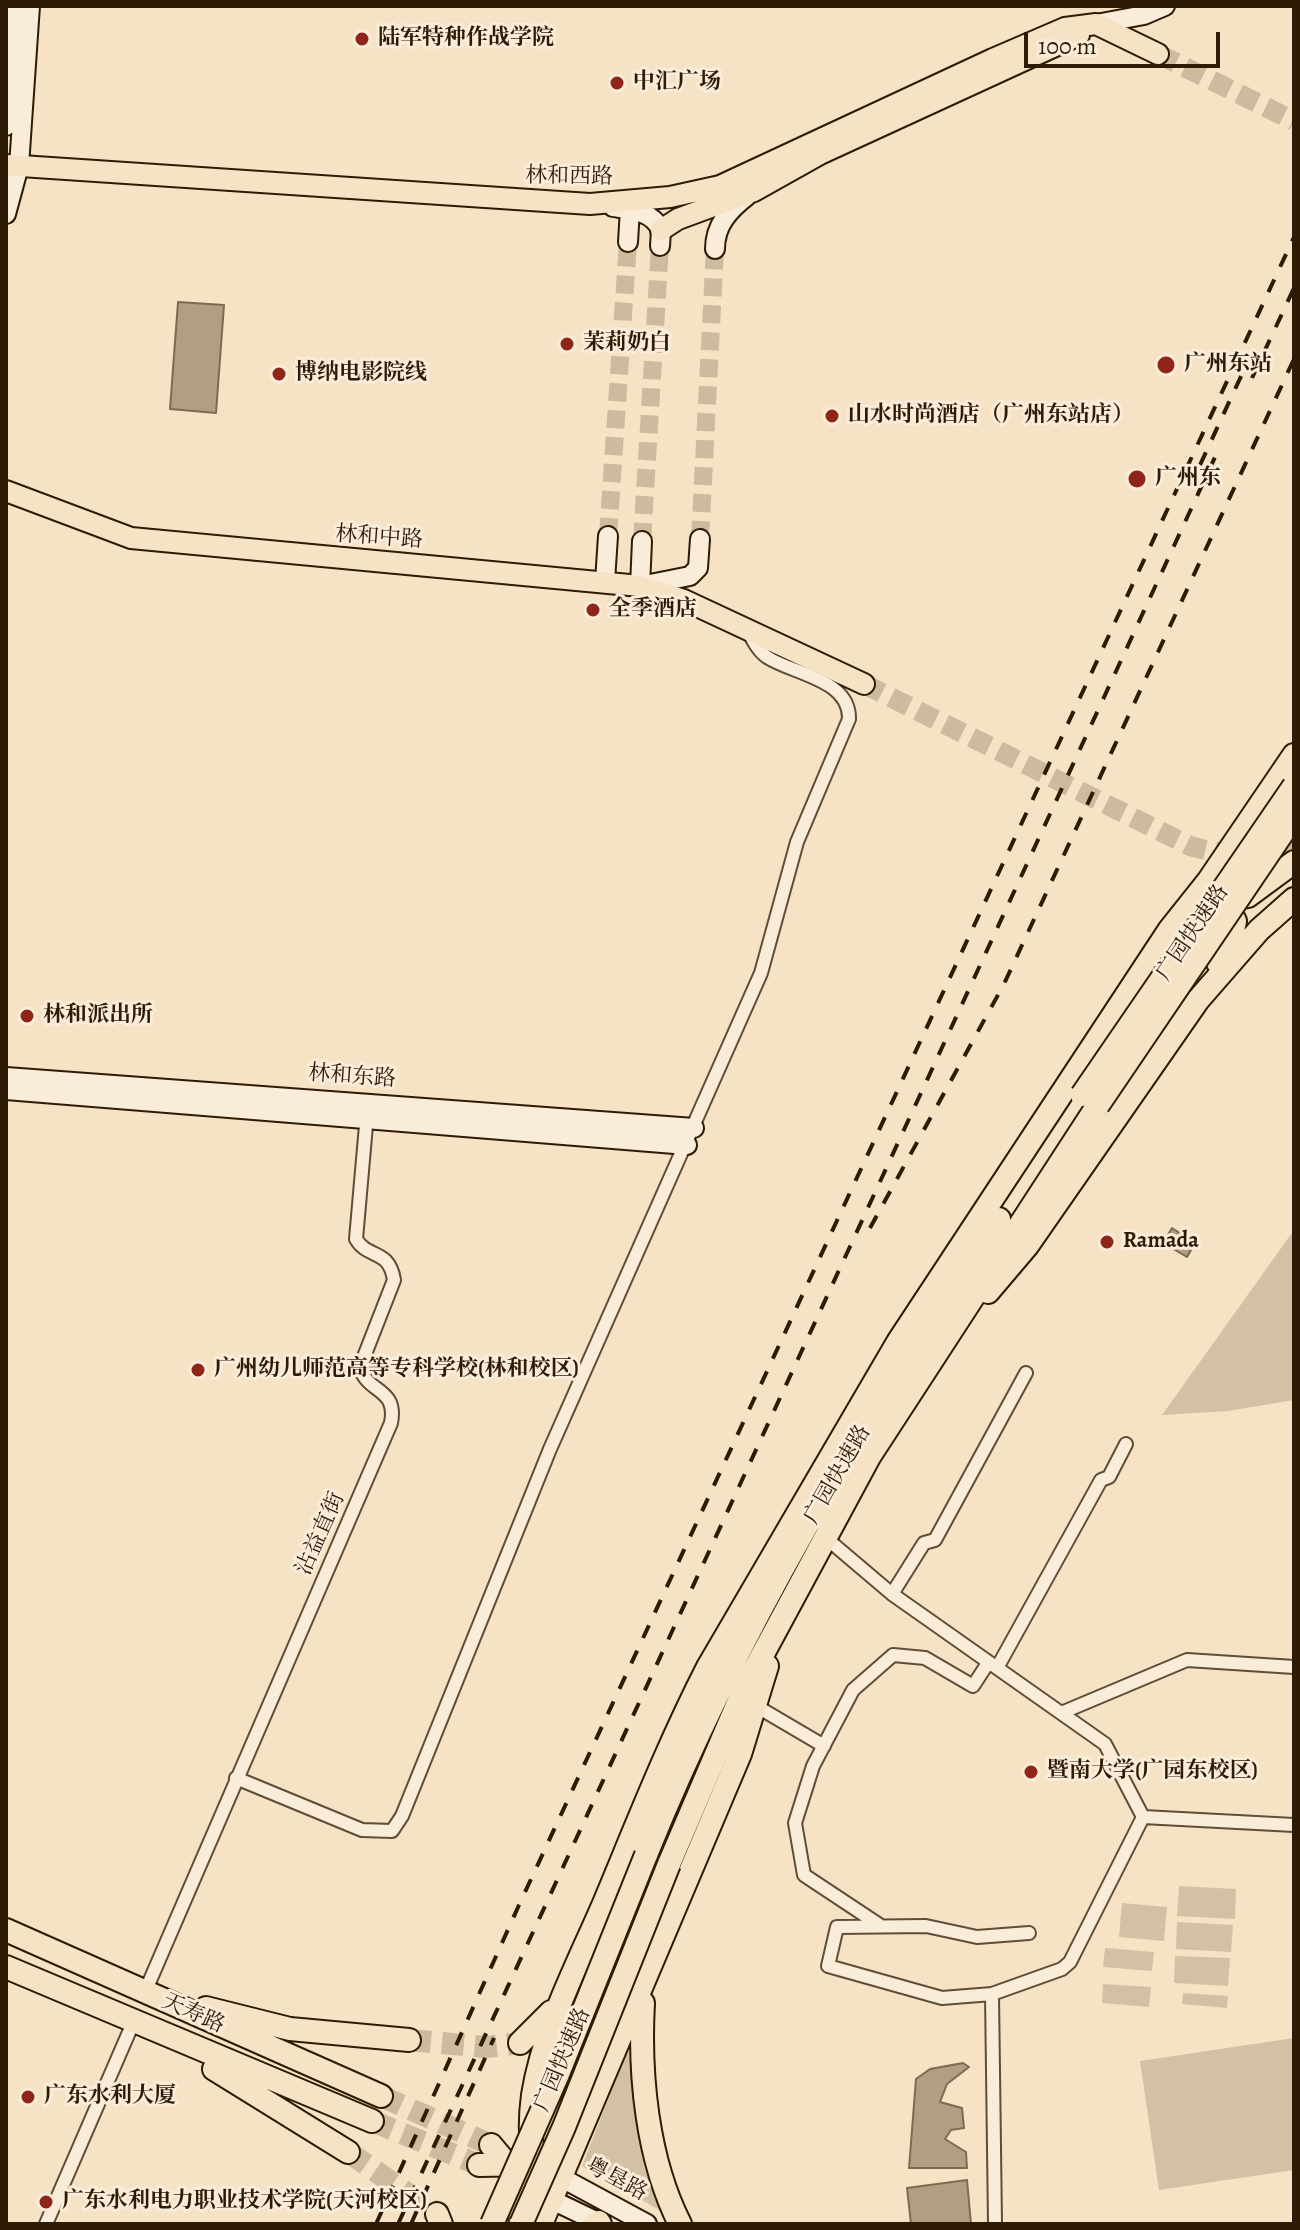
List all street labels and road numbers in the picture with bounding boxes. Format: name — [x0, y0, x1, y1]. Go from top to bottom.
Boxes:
street label: 林和西路 — [525, 163, 613, 191]
street label: 林和中路 — [334, 522, 424, 554]
street label: 广园快速路 — [1151, 880, 1235, 986]
street label: 林和东路 — [307, 1061, 397, 1093]
street label: 广园快速路 — [799, 1421, 877, 1529]
street label: 沾益直街 — [291, 1488, 351, 1580]
street label: 天寿路 — [157, 1989, 229, 2039]
street label: 广园快速路 — [529, 2004, 597, 2116]
street label: 粤垦路 — [581, 2153, 651, 2207]

